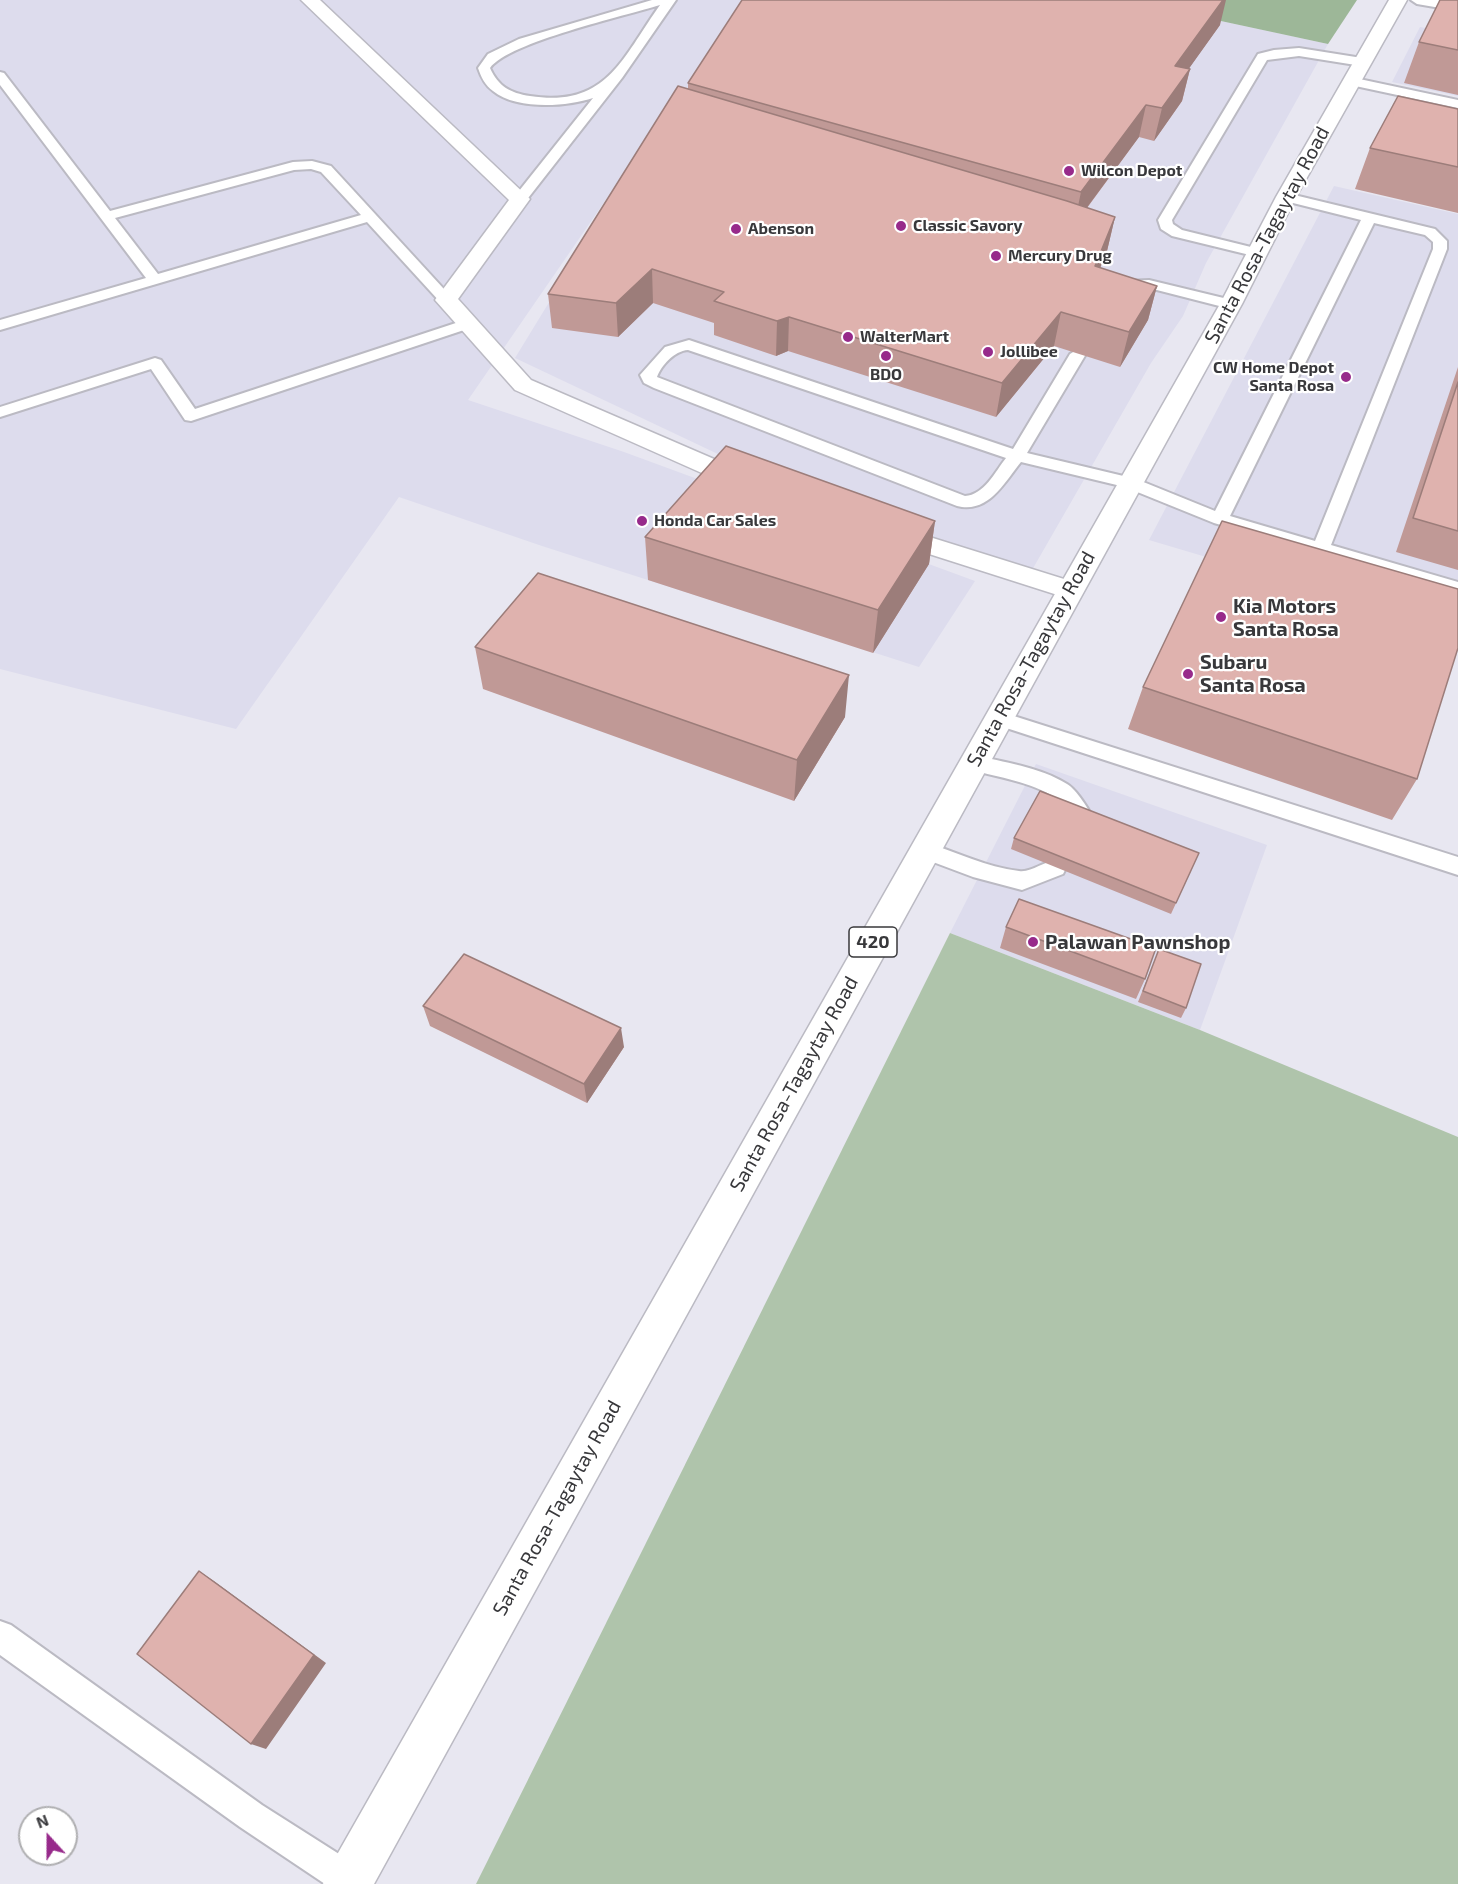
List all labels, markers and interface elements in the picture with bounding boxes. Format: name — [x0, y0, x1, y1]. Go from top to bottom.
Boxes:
street label: Santa Rosa-Tagaytay Road — [1199, 122, 1335, 348]
place label: Wilcon Depot — [1081, 161, 1182, 181]
marker: Wilcon Depot — [1062, 164, 1076, 178]
place label: Classic Savory — [913, 216, 1022, 236]
place label: Abenson — [748, 219, 814, 239]
marker: Classic Savory — [894, 219, 908, 233]
marker: Abenson — [729, 222, 743, 236]
place label: Mercury Drug — [1008, 246, 1112, 266]
marker: Mercury Drug — [989, 249, 1003, 263]
place label: WalterMart — [860, 327, 949, 347]
marker: WalterMart — [841, 330, 855, 344]
place label: Jollibee — [1000, 342, 1058, 362]
marker: Jollibee — [981, 345, 995, 359]
marker: BDO — [879, 349, 893, 363]
place label: CW Home Depot Santa Rosa — [1213, 358, 1334, 396]
place label: BDO — [870, 365, 902, 385]
marker: CW Home Depot Santa Rosa — [1339, 370, 1353, 384]
place label: Honda Car Sales — [654, 511, 776, 531]
marker: Honda Car Sales — [635, 514, 649, 528]
street label: Santa Rosa-Tagaytay Road — [962, 547, 1100, 771]
place label: Kia Motors Santa Rosa — [1233, 594, 1339, 641]
marker: Kia Motors Santa Rosa — [1214, 610, 1228, 624]
place label: Subaru Santa Rosa — [1200, 650, 1306, 697]
marker: Subaru Santa Rosa — [1181, 667, 1195, 681]
road number: 420 — [849, 927, 897, 957]
place label: Palawan Pawnshop — [1045, 930, 1230, 954]
marker: Palawan Pawnshop — [1026, 935, 1040, 949]
street label: Santa Rosa-Tagaytay Road — [725, 972, 863, 1196]
street label: Santa Rosa-Tagaytay Road — [488, 1396, 626, 1620]
north arrow — [18, 1806, 78, 1866]
text: N — [33, 1810, 51, 1832]

